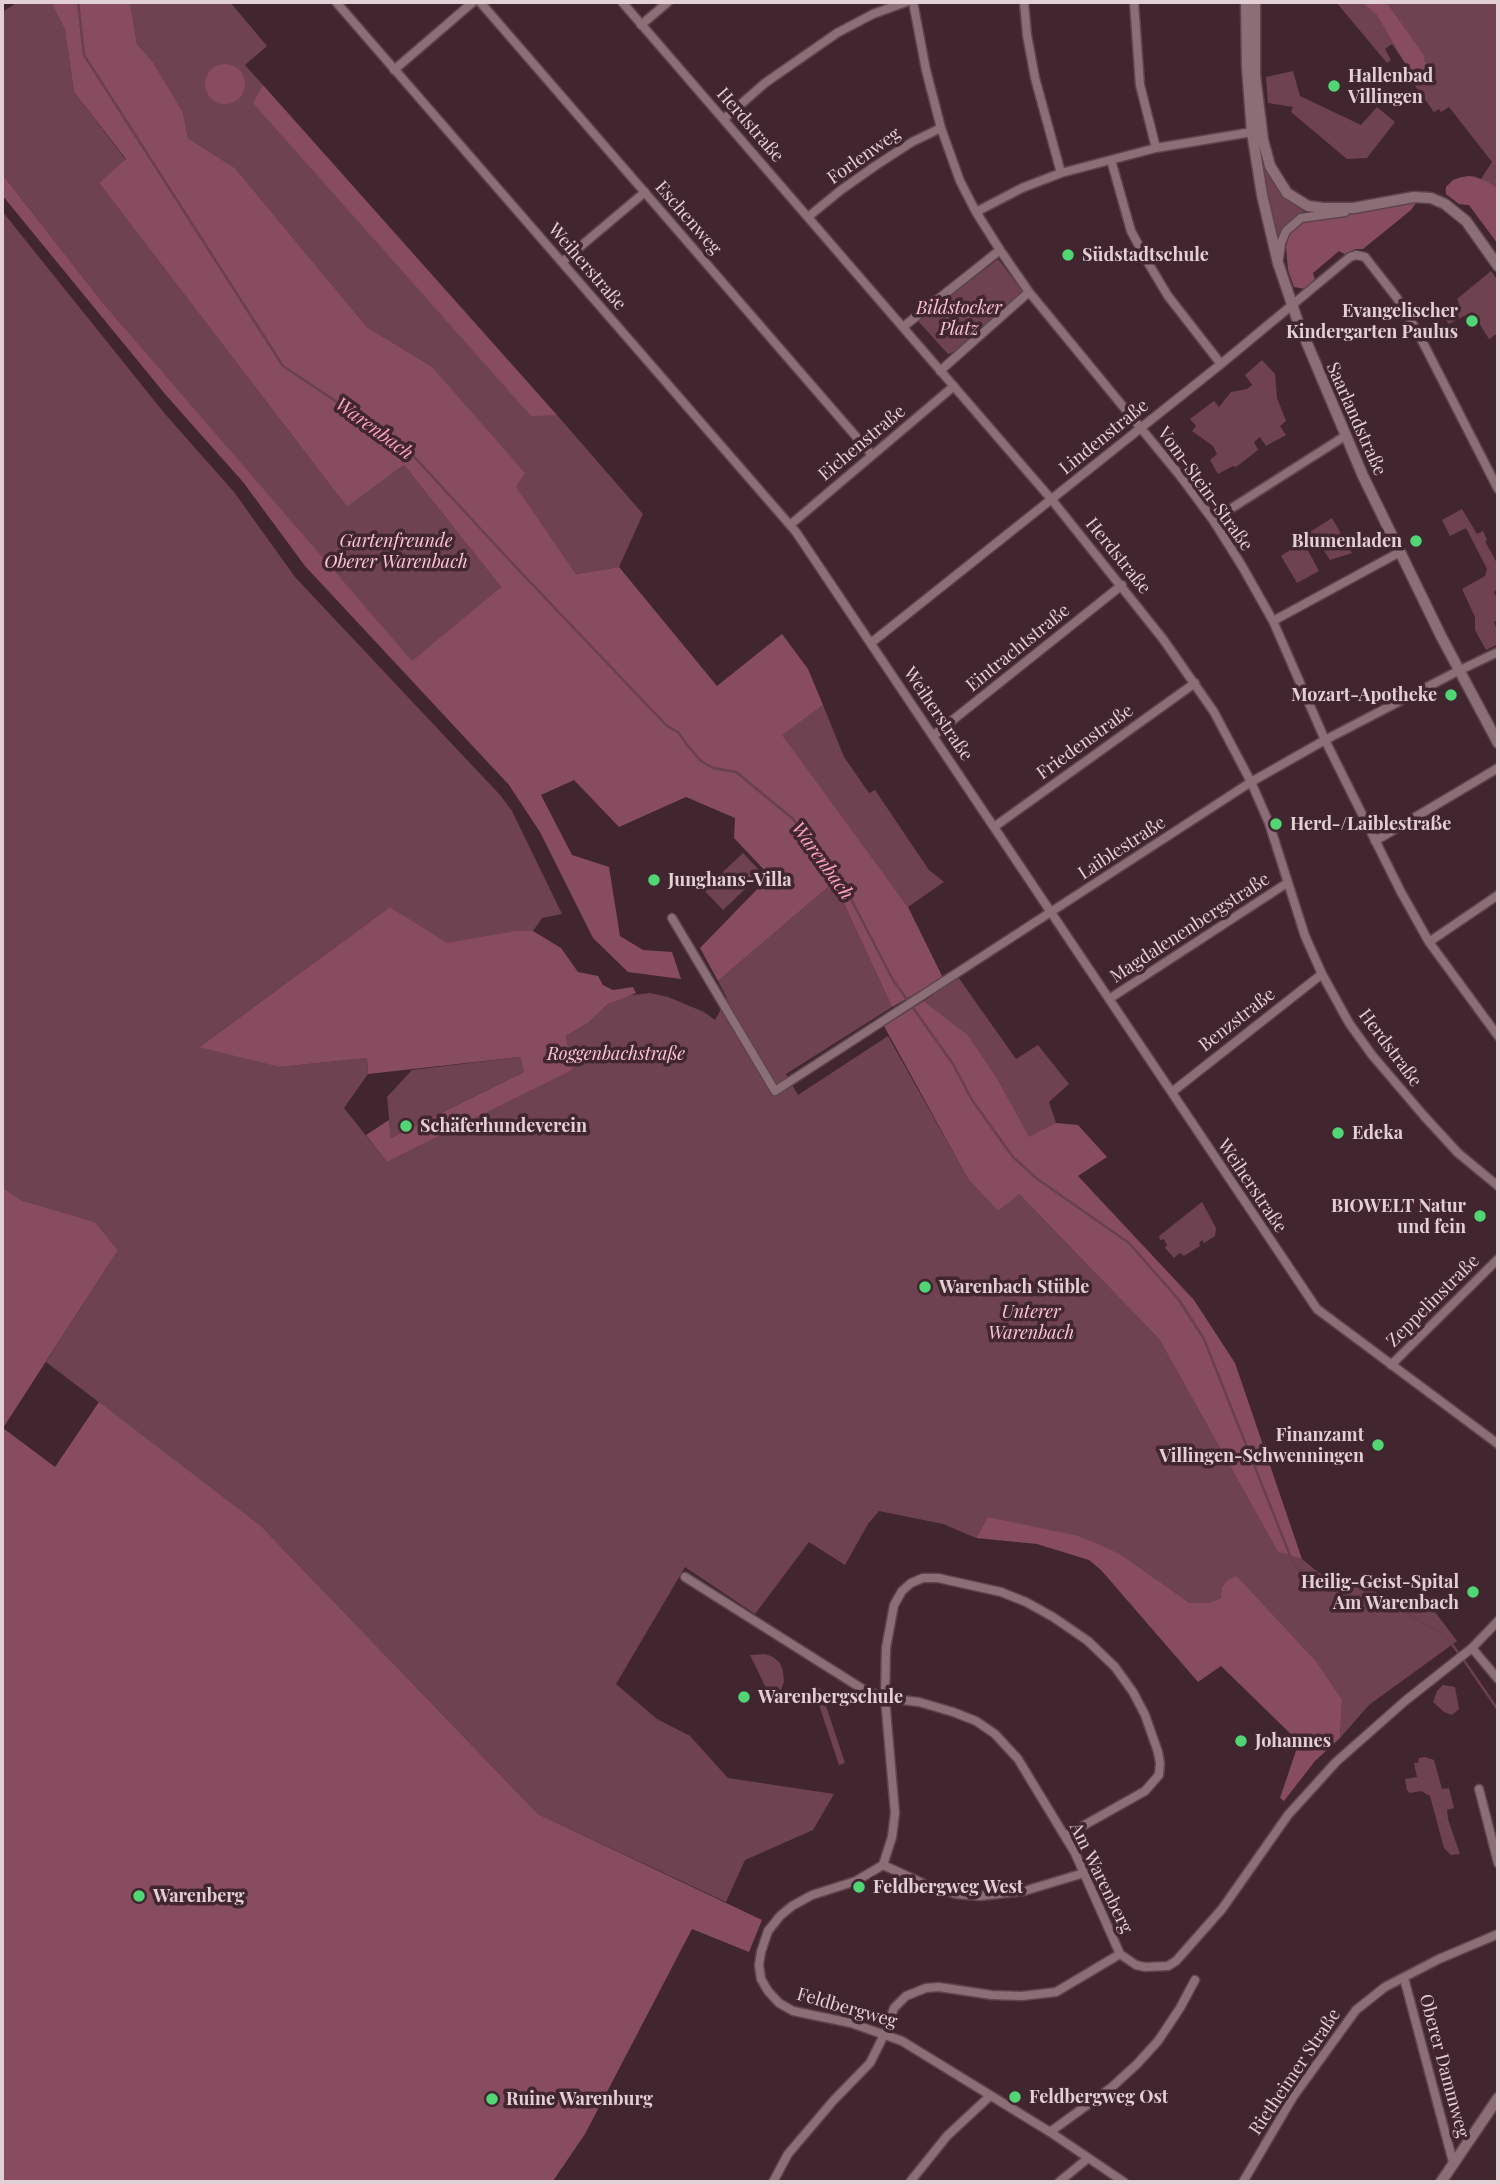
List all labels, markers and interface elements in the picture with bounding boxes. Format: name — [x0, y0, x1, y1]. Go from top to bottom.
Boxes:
place label: Hallenbad Villingen — [1348, 65, 1433, 108]
marker: Hallenbad Villingen — [1326, 78, 1342, 94]
street label: Herdstraße — [712, 83, 788, 167]
street label: Forlenweg — [823, 123, 905, 189]
street label: Eschenweg — [650, 177, 726, 259]
street label: Weiherstraße — [543, 219, 631, 315]
place label: Südstadtschule — [1082, 244, 1209, 266]
marker: Südstadtschule — [1060, 247, 1076, 263]
park label: Bildstocker Platz — [916, 297, 1002, 340]
place label: Evangelischer Kindergarten Paulus — [1286, 300, 1458, 342]
marker: Evangelischer Kindergarten Paulus — [1464, 313, 1480, 329]
street label: Saarlandstraße — [1321, 359, 1391, 479]
water label: Warenbach — [331, 393, 417, 465]
street label: Lindenstraße — [1055, 395, 1153, 479]
street label: Eichenstraße — [814, 401, 910, 485]
street label: Vom-Stein-Straße — [1153, 423, 1257, 555]
street label: Herdstraße — [1081, 514, 1155, 598]
park label: Gartenfreunde Oberer Warenbach — [324, 530, 468, 572]
place label: Blumenladen — [1292, 530, 1402, 552]
marker: Blumenladen — [1408, 533, 1424, 549]
street label: Eintrachtstraße — [962, 600, 1074, 696]
street label: Weiherstraße — [899, 663, 977, 765]
place label: Mozart-Apotheke — [1291, 684, 1437, 706]
marker: Mozart-Apotheke — [1443, 687, 1459, 703]
street label: Friedenstraße — [1033, 700, 1137, 784]
street label: Laiblestraße — [1074, 812, 1170, 884]
place label: Herd-/Laiblestraße — [1290, 813, 1451, 835]
marker: Herd-/Laiblestraße — [1268, 816, 1284, 832]
water label: Warenbach — [786, 818, 858, 904]
street label: Magdalenenbergstraße — [1106, 868, 1274, 988]
place label: Junghans-Villa — [668, 869, 792, 891]
marker: Junghans-Villa — [646, 872, 662, 888]
street label: Benzstraße — [1195, 984, 1279, 1056]
street label: Herdstraße — [1354, 1005, 1426, 1091]
park label: Roggenbachstraße — [547, 1043, 685, 1065]
place label: Schäferhundeverein — [420, 1115, 587, 1137]
marker: Schäferhundeverein — [398, 1118, 414, 1134]
place label: Edeka — [1352, 1122, 1403, 1144]
marker: Edeka — [1330, 1125, 1346, 1141]
street label: Weiherstraße — [1213, 1135, 1291, 1237]
place label: BIOWELT Natur und fein — [1331, 1195, 1466, 1238]
marker: BIOWELT Natur und fein — [1472, 1208, 1488, 1224]
street label: Zeppelinstraße — [1382, 1250, 1484, 1352]
place label: Warenbach Stüble — [939, 1276, 1089, 1298]
marker: Warenbach Stüble — [917, 1279, 933, 1295]
park label: Unterer Warenbach — [988, 1301, 1074, 1344]
place label: Finanzamt Villingen-Schwenningen — [1159, 1424, 1364, 1466]
marker: Finanzamt Villingen-Schwenningen — [1370, 1437, 1386, 1453]
place label: Heilig-Geist-Spital Am Warenbach — [1301, 1571, 1459, 1614]
marker: Heilig-Geist-Spital Am Warenbach — [1465, 1584, 1481, 1600]
place label: Warenbergschule — [758, 1686, 903, 1708]
marker: Warenbergschule — [736, 1689, 752, 1705]
place label: Johannes — [1255, 1730, 1331, 1752]
marker: Johannes — [1233, 1733, 1249, 1749]
street label: Am Warenberg — [1065, 1819, 1137, 1937]
place label: Feldbergweg West — [873, 1876, 1023, 1898]
marker: Feldbergweg West — [851, 1879, 867, 1895]
place label: Warenberg — [153, 1885, 245, 1907]
marker: Warenberg — [131, 1888, 147, 1904]
street label: Feldbergweg — [794, 1983, 900, 2033]
street label: Oberer Dammweg — [1414, 1992, 1474, 2140]
street label: Rietheimer Straße — [1245, 2005, 1345, 2139]
place label: Feldbergweg Ost — [1029, 2086, 1168, 2108]
place label: Ruine Warenburg — [506, 2088, 653, 2110]
marker: Feldbergweg Ost — [1007, 2089, 1023, 2105]
marker: Ruine Warenburg — [484, 2091, 500, 2107]

